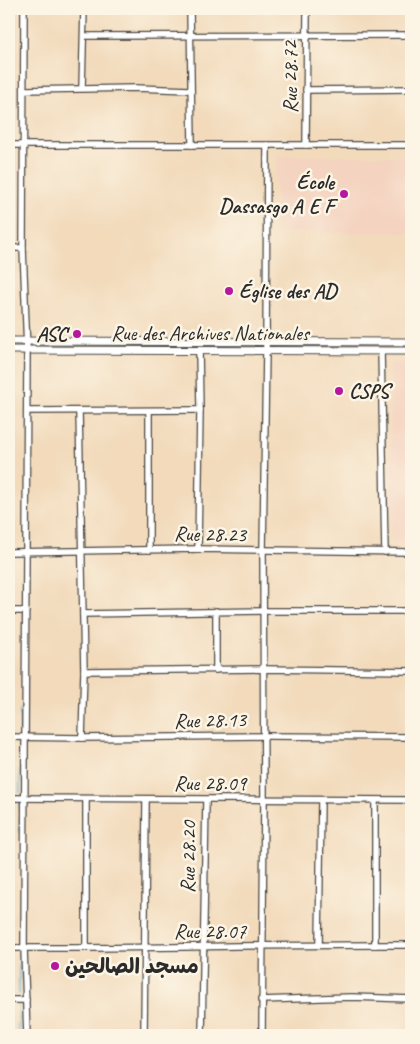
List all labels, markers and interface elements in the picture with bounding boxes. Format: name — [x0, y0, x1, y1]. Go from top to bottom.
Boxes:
street label: Rue 28.72 — [277, 39, 303, 113]
place label: École Dassasgo A E F — [219, 169, 338, 219]
marker: École Dassasgo A E F — [338, 188, 350, 200]
place label: Église des AD — [239, 278, 339, 304]
marker: Église des AD — [223, 285, 235, 297]
street label: Rue des Archives Nationales — [111, 320, 311, 346]
place label: ASC — [36, 321, 71, 347]
marker: ASC — [71, 328, 83, 340]
place label: CSPS — [349, 378, 393, 404]
marker: CSPS — [333, 385, 345, 397]
street label: Rue 28.23 — [174, 520, 248, 548]
street label: Rue 28.13 — [174, 706, 248, 734]
street label: Rue 28.09 — [174, 770, 248, 796]
street label: Rue 28.20 — [174, 819, 202, 893]
street label: Rue 28.07 — [174, 918, 248, 944]
place label: مسجد الصالحين — [65, 953, 199, 979]
marker: مسجد الصالحين — [49, 960, 61, 972]

